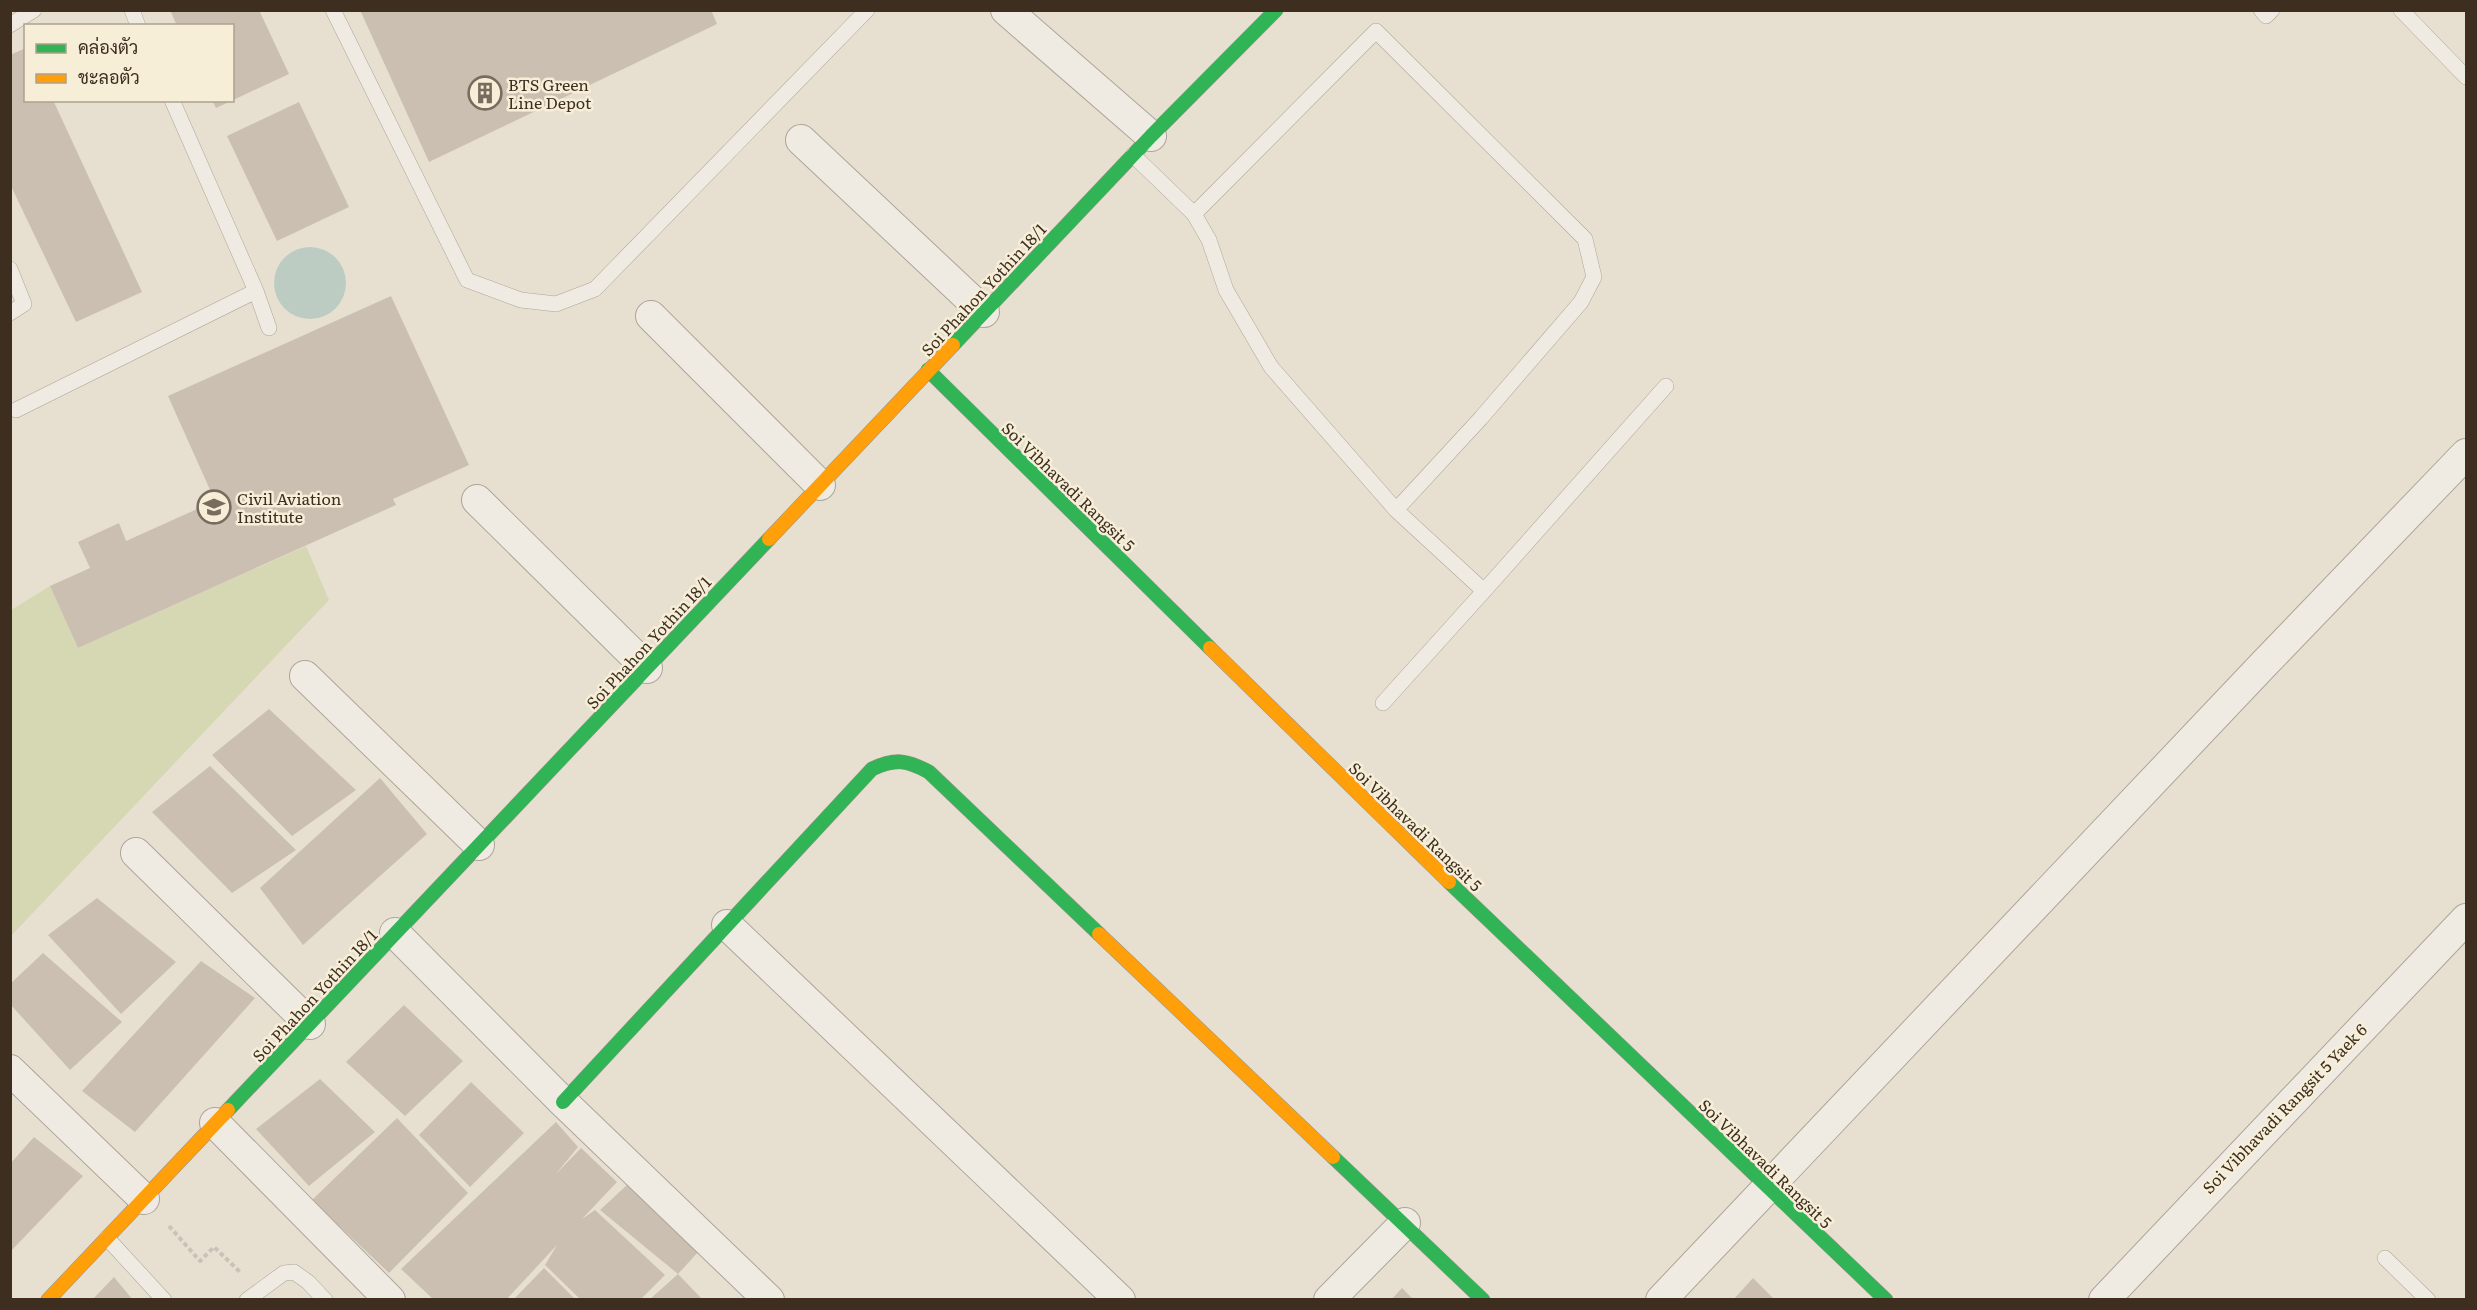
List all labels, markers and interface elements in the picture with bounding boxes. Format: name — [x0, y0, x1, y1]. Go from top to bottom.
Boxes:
legend — [24, 24, 234, 102]
text: คล่องตัว — [78, 33, 138, 60]
text: ชะลอตัว — [78, 63, 140, 90]
place label: BTS Green Line Depot — [508, 72, 592, 114]
building icon: BTS Green Line Depot — [467, 75, 503, 111]
street label: Soi Phahon Yothin 18/1 — [915, 217, 1051, 361]
street label: Soi Vibhavadi Rangsit 5 — [997, 416, 1141, 556]
place label: Civil Aviation Institute — [237, 486, 342, 528]
school or university icon: Civil Aviation Institute — [196, 489, 232, 525]
street label: Soi Phahon Yothin 18/1 — [580, 570, 716, 714]
street label: Soi Vibhavadi Rangsit 5 — [1344, 756, 1488, 896]
street label: Soi Phahon Yothin 18/1 — [246, 923, 382, 1067]
street label: Soi Vibhavadi Rangsit 5 Yaek 6 — [2196, 1017, 2372, 1198]
street label: Soi Vibhavadi Rangsit 5 — [1694, 1093, 1838, 1233]

